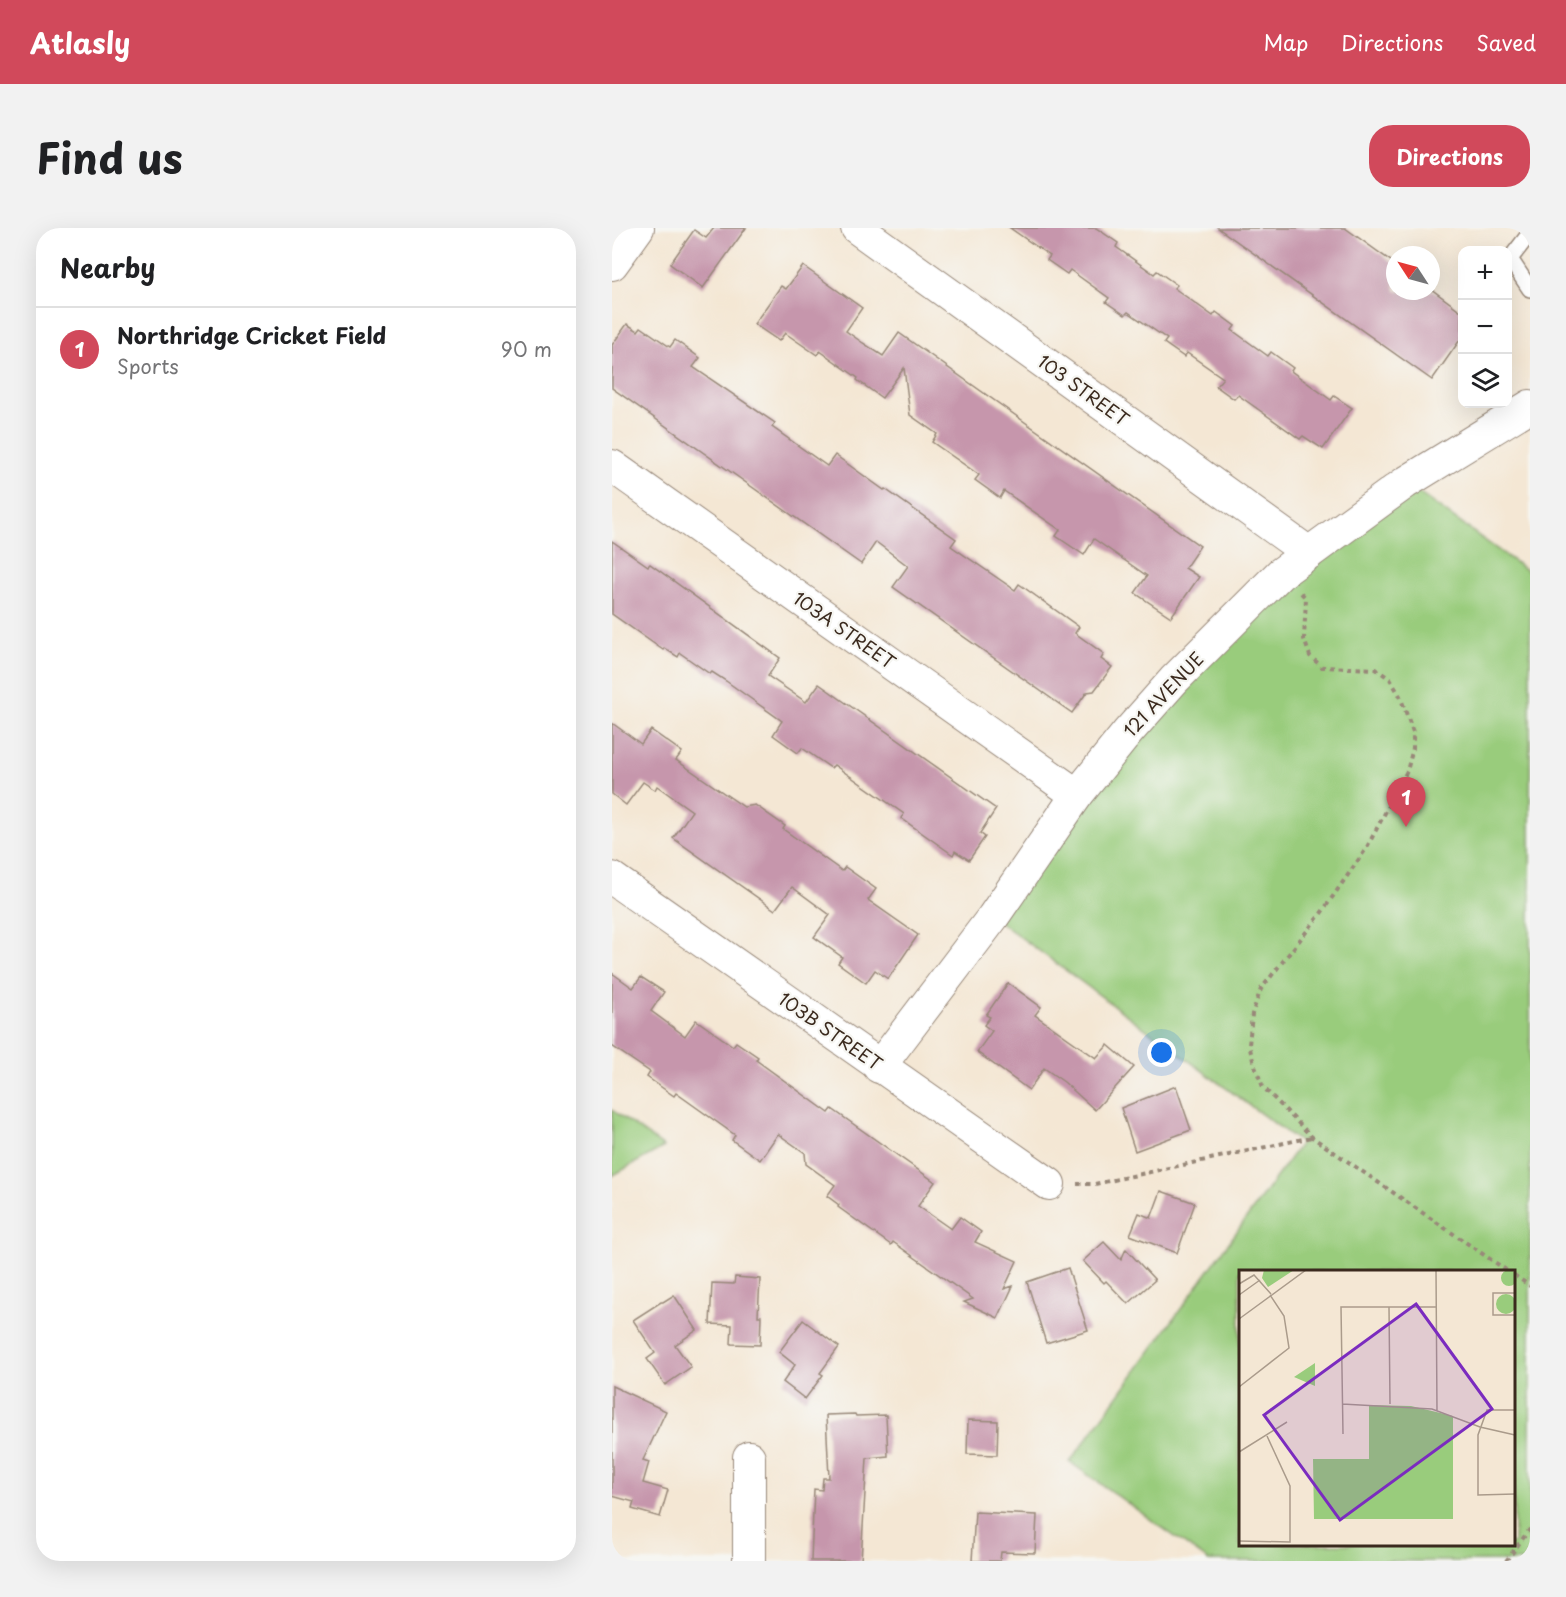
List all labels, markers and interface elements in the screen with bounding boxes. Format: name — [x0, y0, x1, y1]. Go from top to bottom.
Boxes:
text: Atlasly — [30, 21, 130, 64]
text: Map — [1263, 26, 1308, 58]
text: Directions — [1341, 26, 1443, 58]
text: Saved — [1476, 26, 1536, 58]
text: Find us — [36, 125, 183, 188]
button: Directions — [1369, 125, 1530, 187]
north arrow — [1386, 246, 1440, 300]
map controls — [1458, 246, 1512, 408]
button: + — [1458, 246, 1512, 300]
text: Nearby — [60, 248, 155, 287]
button: − — [1458, 300, 1512, 354]
text: Northridge Cricket Field — [117, 318, 386, 351]
text: 1 — [75, 334, 84, 364]
text: 90 m — [501, 334, 552, 364]
street label: 103 STREET — [1033, 347, 1136, 433]
text: Sports — [117, 351, 179, 381]
button: layers — [1458, 354, 1512, 408]
street label: 103A STREET — [788, 584, 902, 675]
street label: 121 AVENUE — [1116, 645, 1209, 743]
pin: 1 — [1386, 778, 1426, 827]
street label: 103B STREET — [774, 985, 889, 1077]
your location — [1147, 1038, 1176, 1067]
inset map — [1239, 1270, 1515, 1546]

